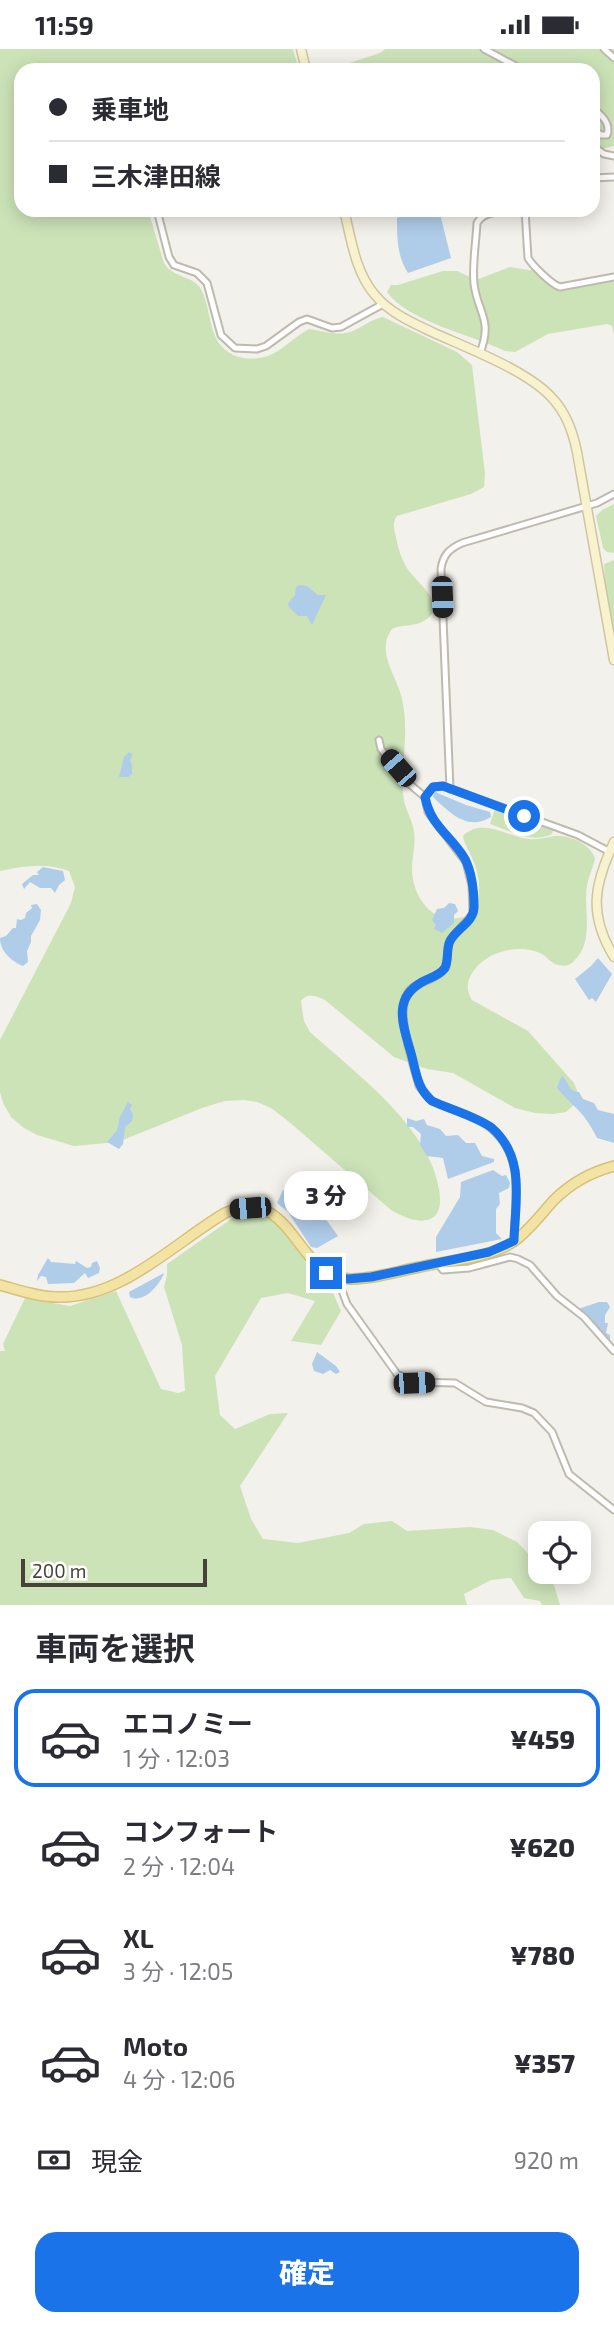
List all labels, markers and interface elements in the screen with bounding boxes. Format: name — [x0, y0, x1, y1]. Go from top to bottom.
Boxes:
text: 11:59 — [35, 9, 94, 40]
text: 乗車地 — [91, 93, 169, 124]
text: 三木津田線 — [91, 160, 221, 191]
car — [431, 576, 454, 618]
car — [377, 745, 420, 791]
route start — [508, 800, 540, 832]
callout: 3 分 — [284, 1171, 368, 1221]
text: 3 分 — [305, 1181, 347, 1209]
car — [229, 1196, 272, 1220]
route end — [310, 1257, 342, 1289]
car — [393, 1372, 436, 1394]
map controls — [528, 1521, 591, 1584]
button: locate — [528, 1521, 591, 1584]
scale bar — [21, 1556, 206, 1588]
text: 200 m — [32, 1559, 86, 1582]
text: 車両を選択 — [35, 1628, 195, 1666]
icon: car — [39, 1707, 102, 1770]
text: エコノミー — [123, 1707, 253, 1738]
text: ¥459 — [510, 1723, 575, 1754]
text: 1 分 · 12:03 — [123, 1744, 230, 1772]
icon: car — [39, 1815, 102, 1878]
text: コンフォート — [123, 1815, 278, 1846]
text: ¥620 — [509, 1831, 575, 1862]
text: 2 分 · 12:04 — [123, 1852, 235, 1880]
text: XL — [123, 1922, 154, 1953]
icon: car — [39, 1923, 102, 1986]
text: ¥780 — [510, 1939, 575, 1970]
text: 3 分 · 12:05 — [123, 1957, 233, 1985]
text: Moto — [123, 2030, 188, 2061]
icon: car — [39, 2031, 102, 2094]
text: ¥357 — [514, 2047, 575, 2078]
text: 4 分 · 12:06 — [123, 2065, 236, 2093]
icon: cash — [35, 2141, 73, 2179]
text: 現金 — [91, 2145, 143, 2176]
text: 920 m — [514, 2146, 579, 2174]
button: 確定 — [35, 2232, 579, 2312]

